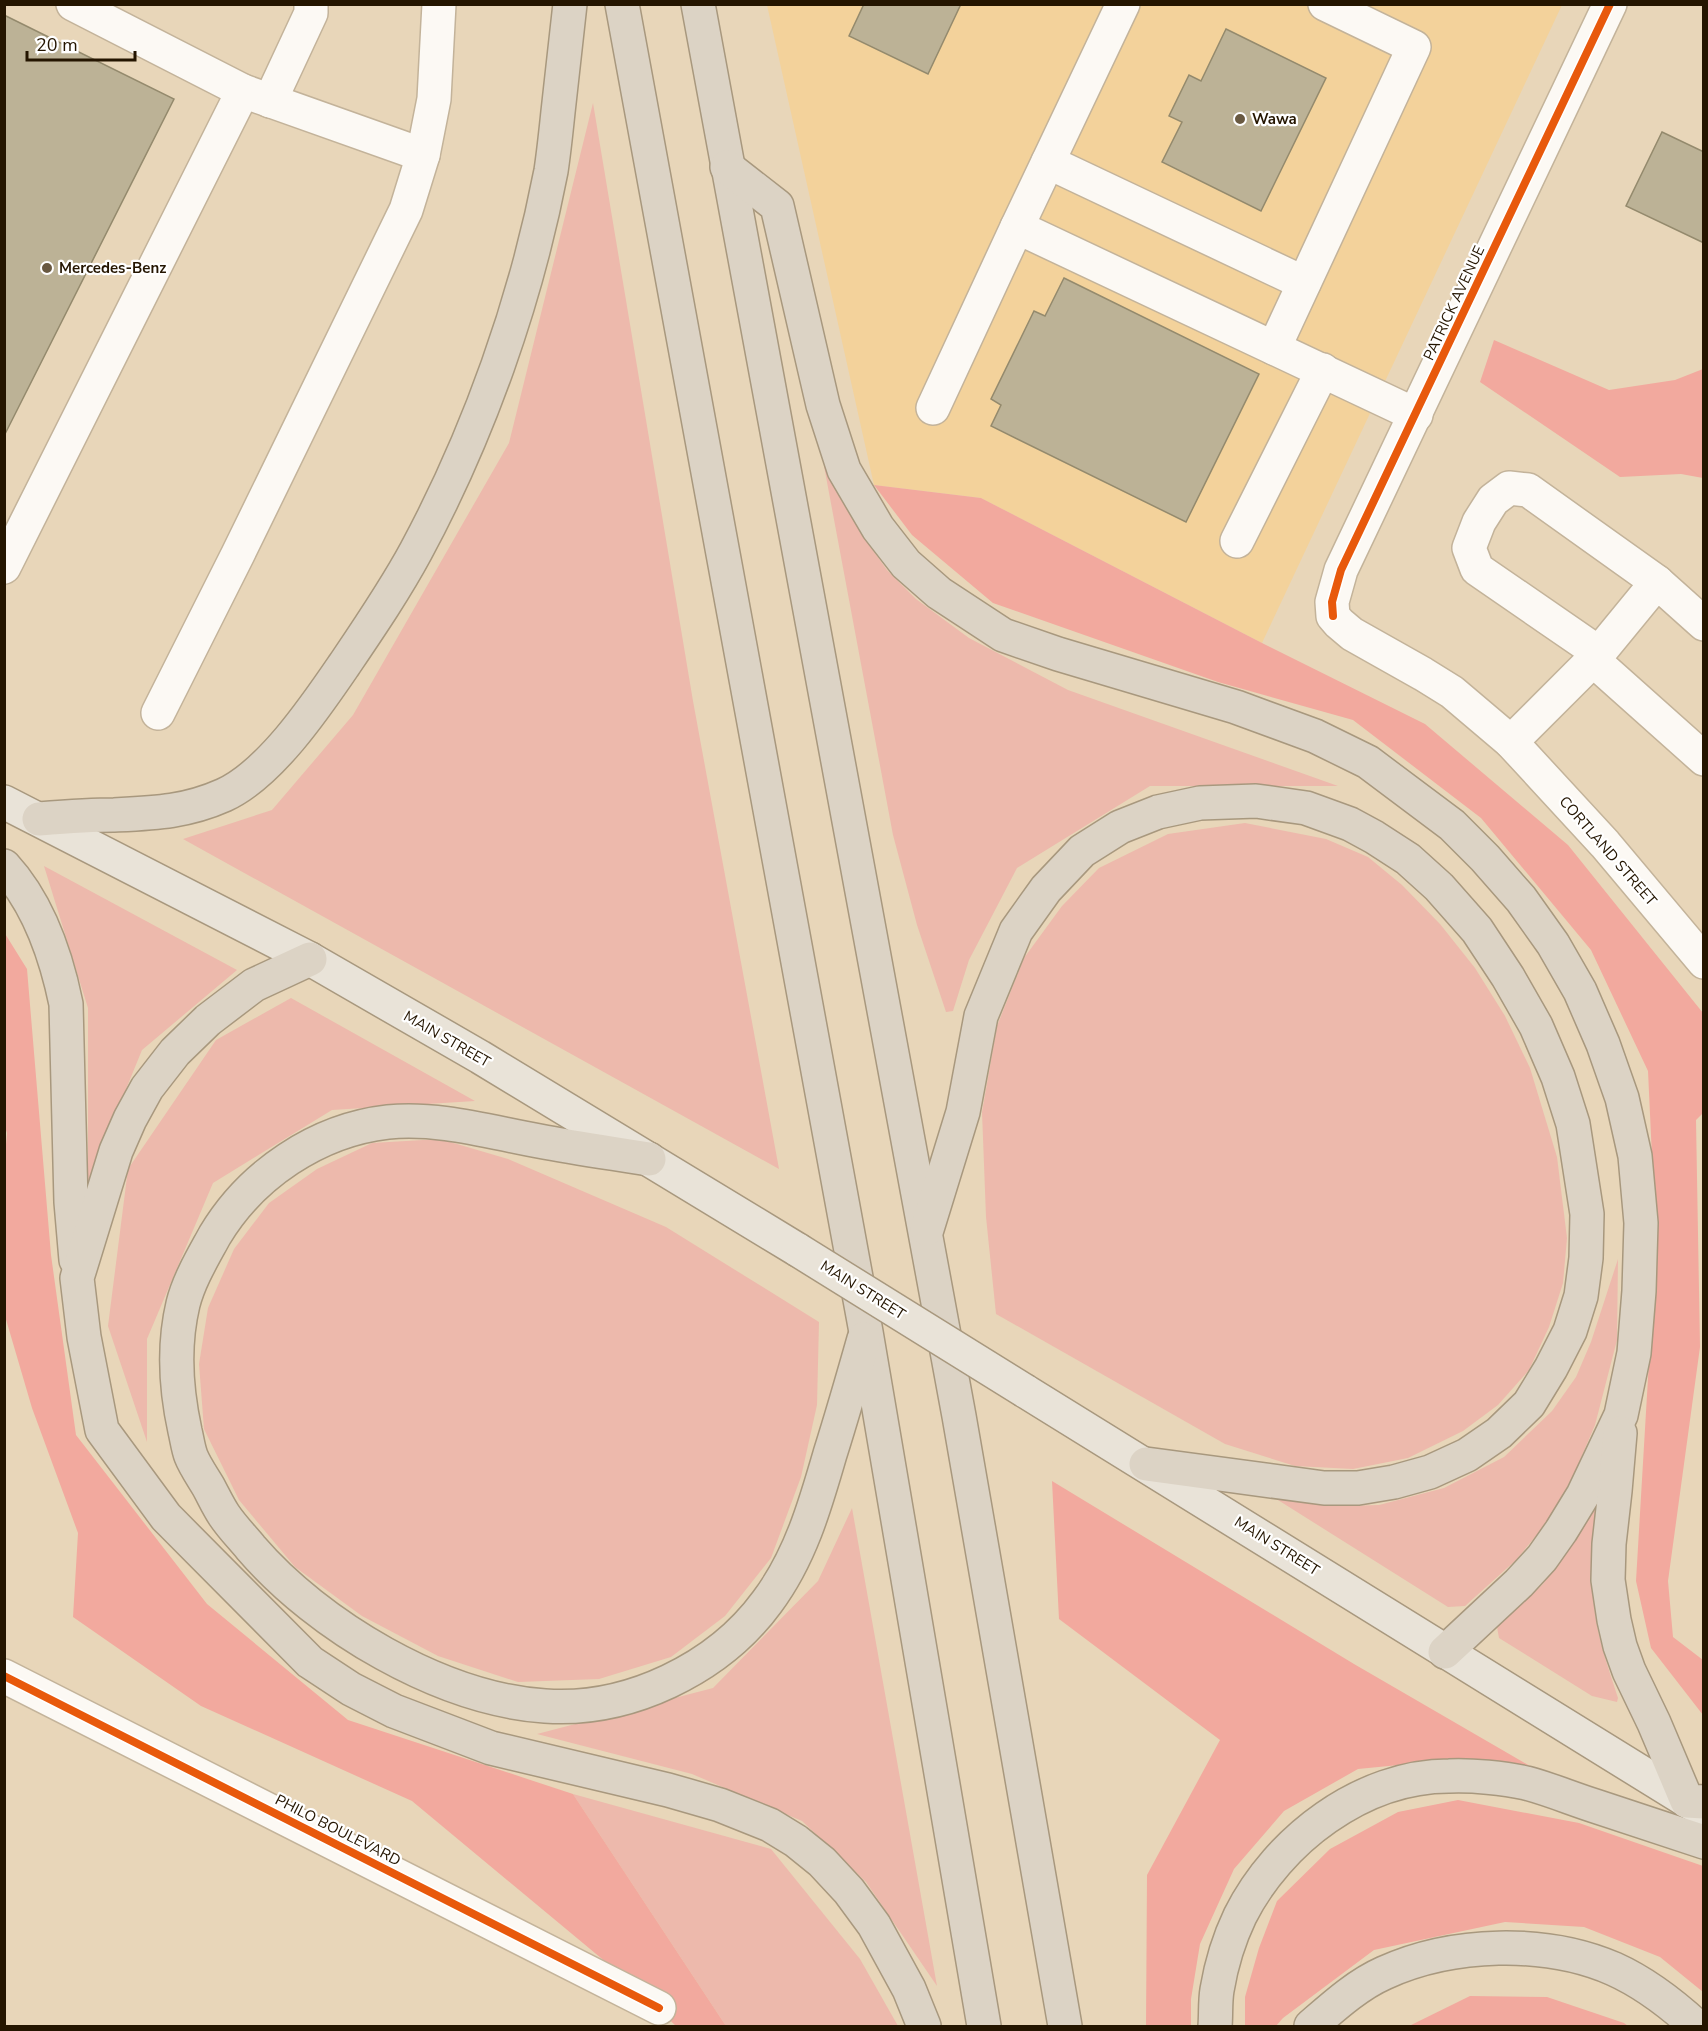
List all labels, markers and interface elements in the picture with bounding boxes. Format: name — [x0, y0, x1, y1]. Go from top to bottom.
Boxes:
scale bar — [27, 24, 135, 62]
text: 20 m — [36, 33, 78, 57]
place label: Wawa — [1252, 109, 1297, 129]
marker: Wawa — [1233, 112, 1247, 126]
street label: PATRICK AVENUE — [1419, 242, 1489, 364]
place label: Mercedes-Benz — [59, 258, 166, 278]
marker: Mercedes-Benz — [40, 261, 54, 275]
street label: CORTLAND STREET — [1555, 792, 1661, 910]
street label: MAIN STREET — [400, 1006, 494, 1072]
street label: MAIN STREET — [817, 1256, 909, 1324]
street label: MAIN STREET — [1231, 1512, 1323, 1580]
street label: PHILO BOULEVARD — [272, 1790, 404, 1870]

